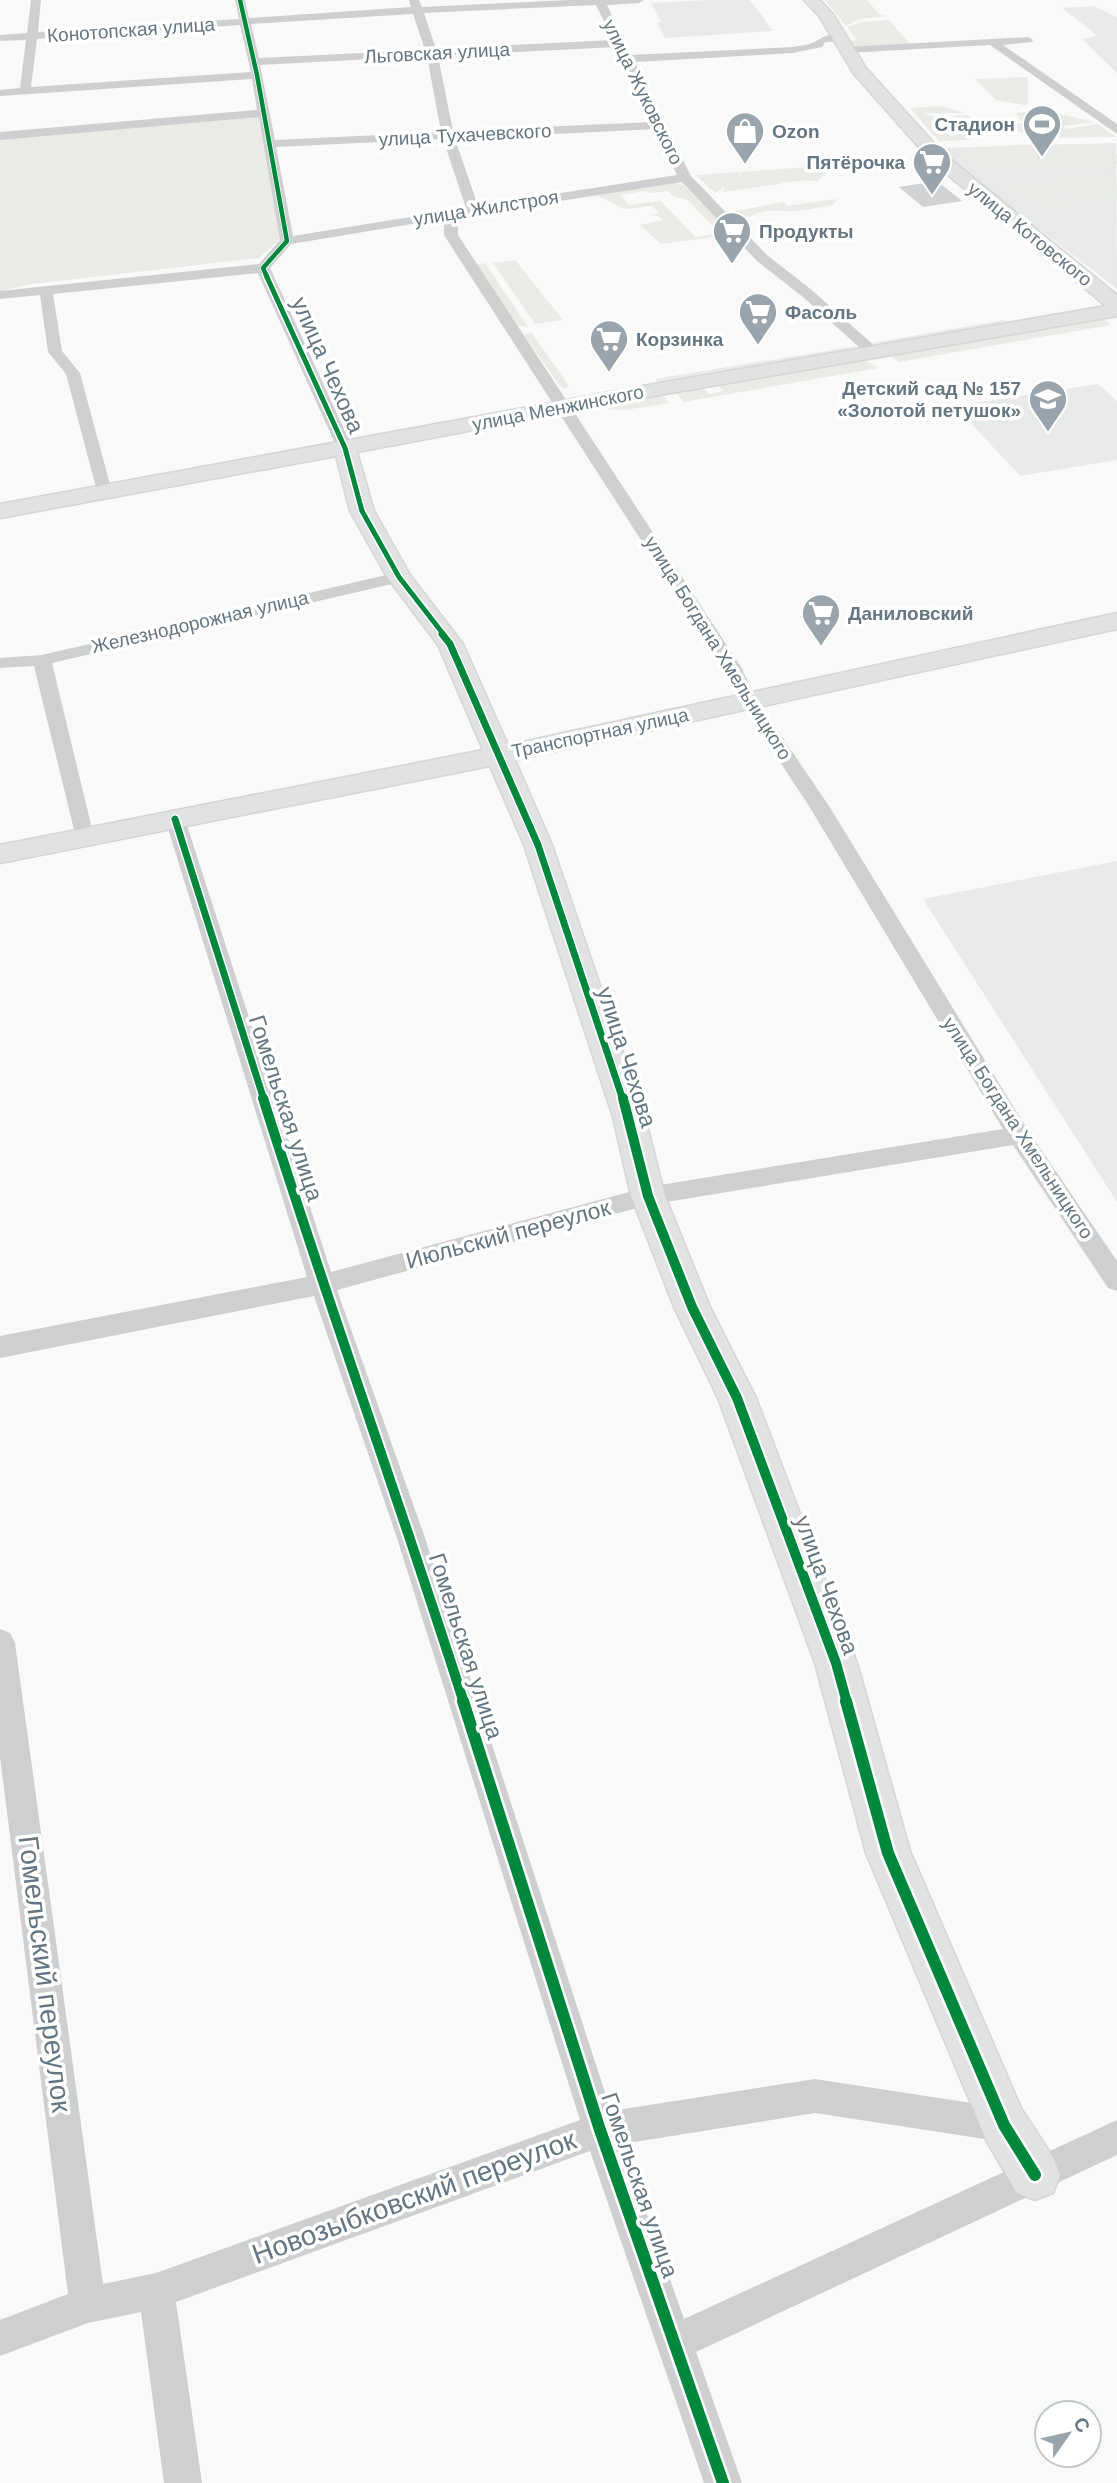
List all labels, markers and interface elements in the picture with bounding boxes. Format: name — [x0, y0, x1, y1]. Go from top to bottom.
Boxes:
street label: Конотопская улица — [46, 14, 216, 46]
street label: улица Жуковского — [599, 16, 687, 168]
street label: Льговская улица — [364, 39, 511, 67]
sports icon: Стадион — [1021, 103, 1063, 158]
shop icon: Ozon — [724, 110, 766, 165]
place label: Стадион — [935, 114, 1015, 135]
street label: улица Тухачевского — [378, 120, 552, 150]
place label: Ozon — [772, 121, 820, 142]
supermarket icon: Пятёрочка — [911, 141, 953, 196]
place label: Пятёрочка — [807, 152, 905, 173]
street label: улица Котовского — [964, 178, 1096, 290]
street label: улица Жилстроя — [412, 186, 560, 230]
supermarket icon: Продукты — [711, 210, 753, 265]
place label: Продукты — [759, 221, 854, 242]
supermarket icon: Фасоль — [737, 291, 779, 346]
street label: улица Чехова — [286, 293, 370, 437]
place label: Фасоль — [785, 302, 857, 323]
supermarket icon: Корзинка — [588, 318, 630, 373]
place label: Корзинка — [636, 329, 724, 350]
place label: Детский сад № 157 «Золотой петушок» — [837, 378, 1021, 421]
school or university icon: Детский сад № 157 «Золотой петушок» — [1027, 378, 1069, 433]
street label: улица Менжинского — [471, 381, 645, 435]
street label: улица Богдана Хмельницкого — [640, 532, 796, 764]
street label: Железнодорожная улица — [89, 587, 311, 657]
supermarket icon: Даниловский — [800, 592, 842, 647]
place label: Даниловский — [848, 603, 973, 624]
street label: Транспортная улица — [510, 704, 691, 762]
street label: улица Чехова — [592, 984, 662, 1131]
street label: Гомельская улица — [244, 1012, 328, 1204]
street label: улица Богдана Хмельницкого — [939, 1013, 1097, 1243]
street label: Июльский переулок — [403, 1194, 614, 1274]
street label: улица Чехова — [790, 1512, 864, 1658]
street label: Гомельская улица — [424, 1550, 508, 1742]
street label: Гомельский переулок — [13, 1834, 77, 2115]
street label: Гомельская улица — [596, 2089, 684, 2281]
street label: Новозыбковский переулок — [248, 2124, 581, 2270]
north arrow — [1033, 2399, 1103, 2469]
text: С — [1069, 2413, 1094, 2437]

